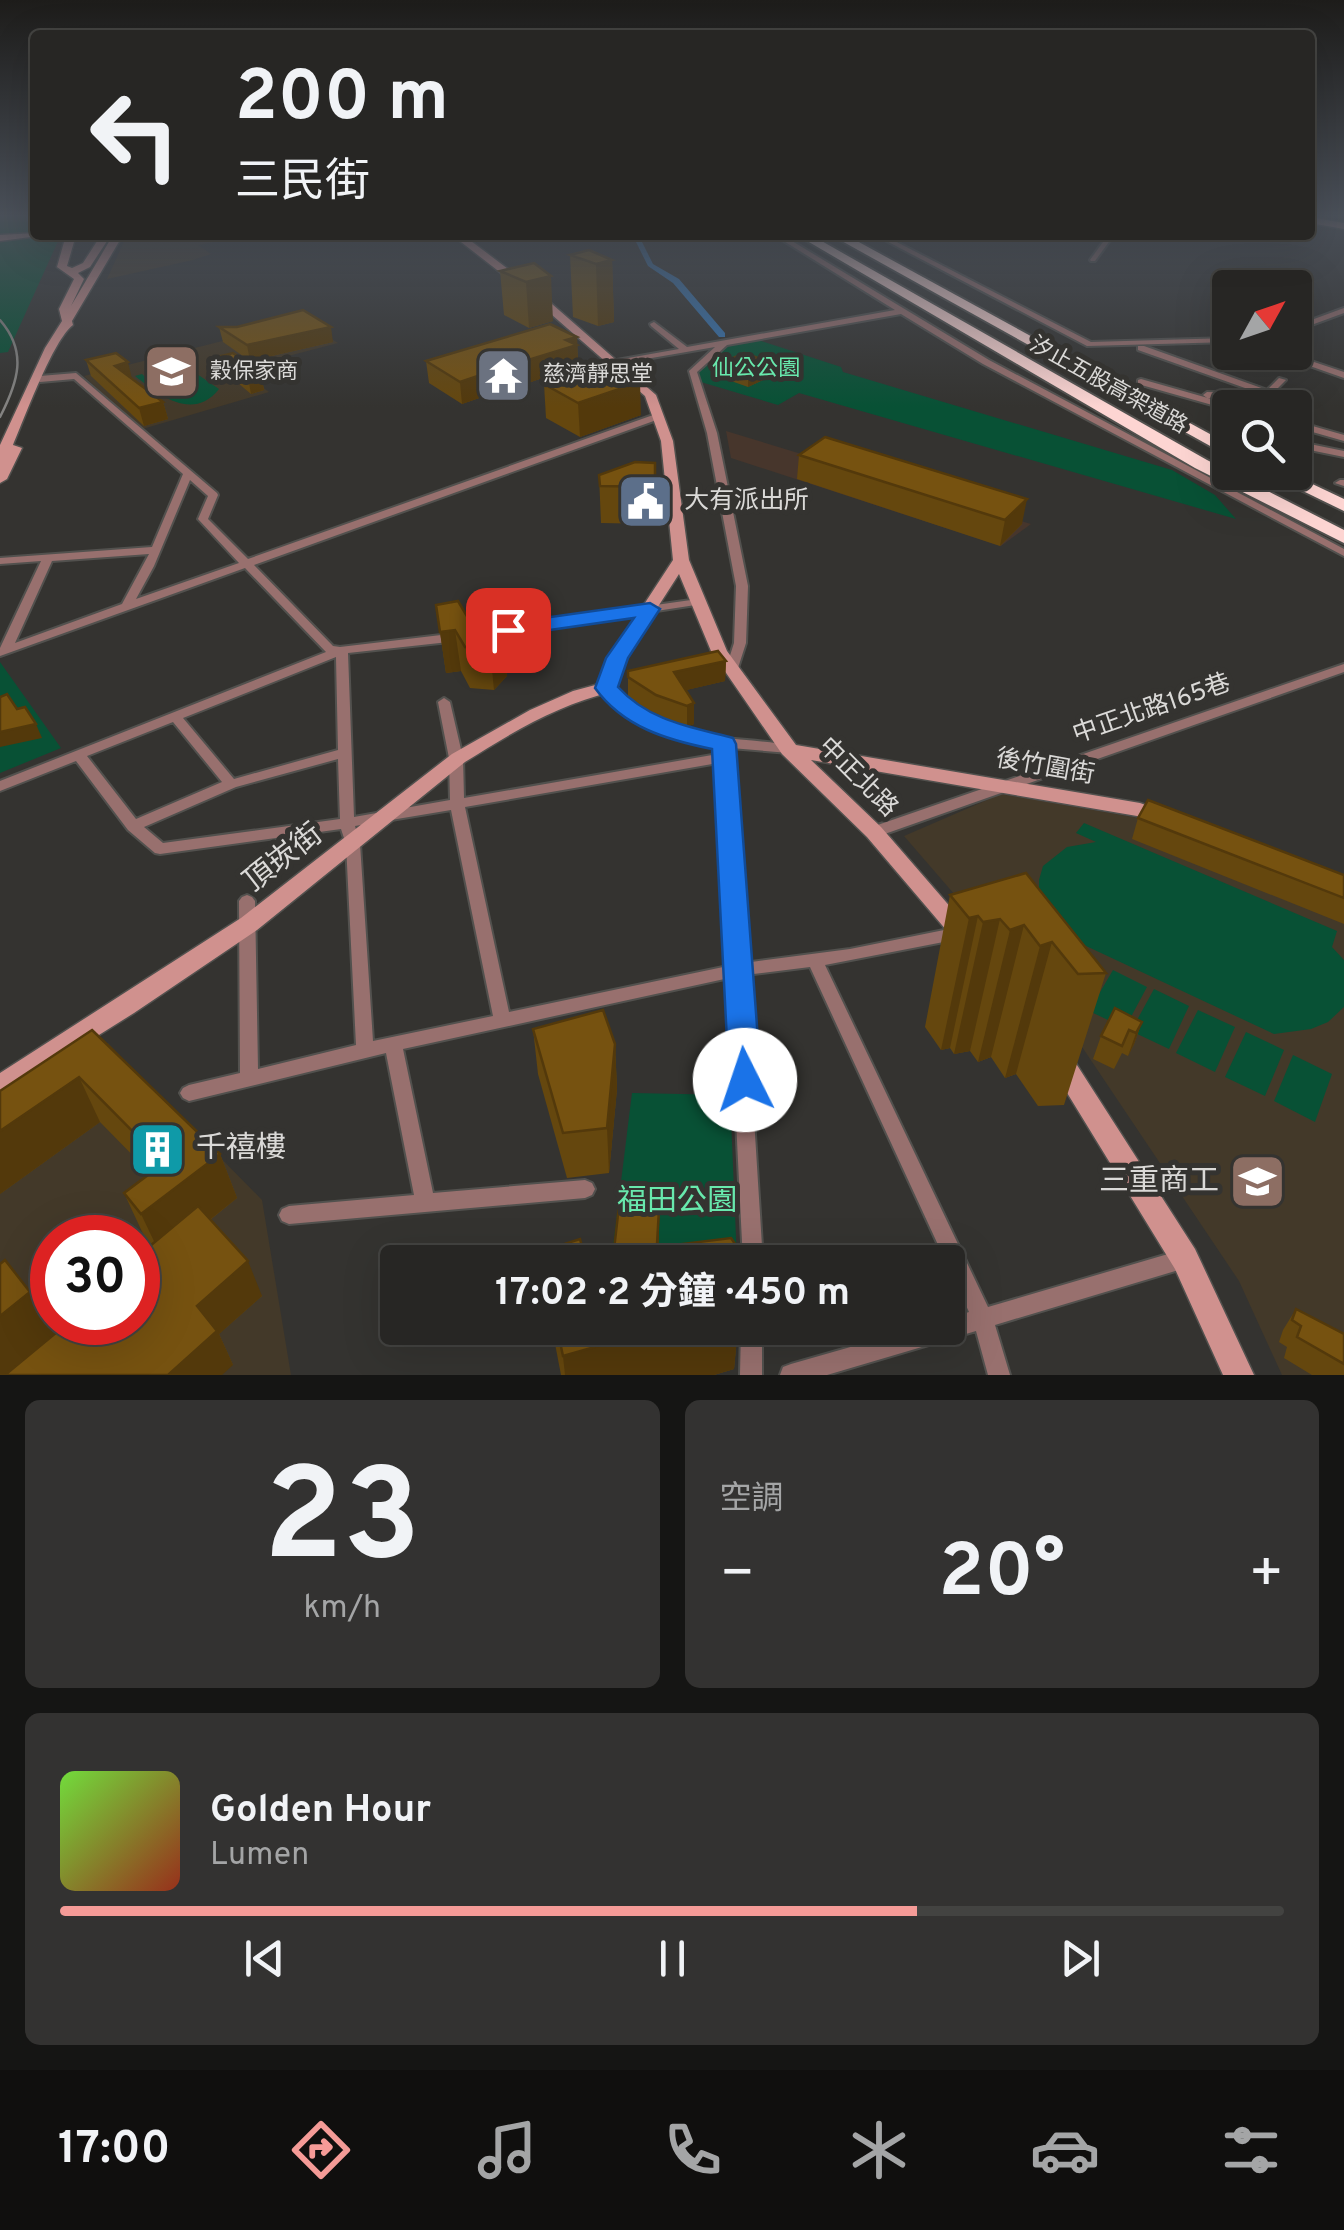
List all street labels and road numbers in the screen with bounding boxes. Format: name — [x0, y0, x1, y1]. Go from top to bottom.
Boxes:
street label: 汐止五股高架道路 — [1024, 332, 1192, 440]
street label: 中正北路165巷 — [1069, 668, 1235, 752]
street label: 中正北路 — [810, 731, 904, 825]
street label: 後竹圍街 — [993, 744, 1097, 792]
street label: 頂崁街 — [237, 817, 331, 901]

